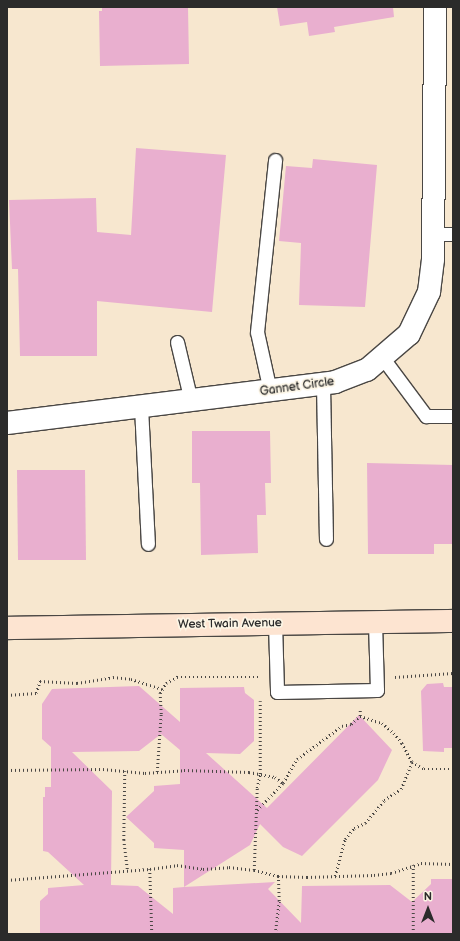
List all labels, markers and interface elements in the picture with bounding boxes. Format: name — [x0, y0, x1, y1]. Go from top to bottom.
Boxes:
street label: Gannet Circle — [259, 375, 335, 399]
street label: West Twain Avenue — [178, 616, 282, 632]
north arrow — [408, 889, 448, 929]
text: N — [424, 890, 432, 903]

